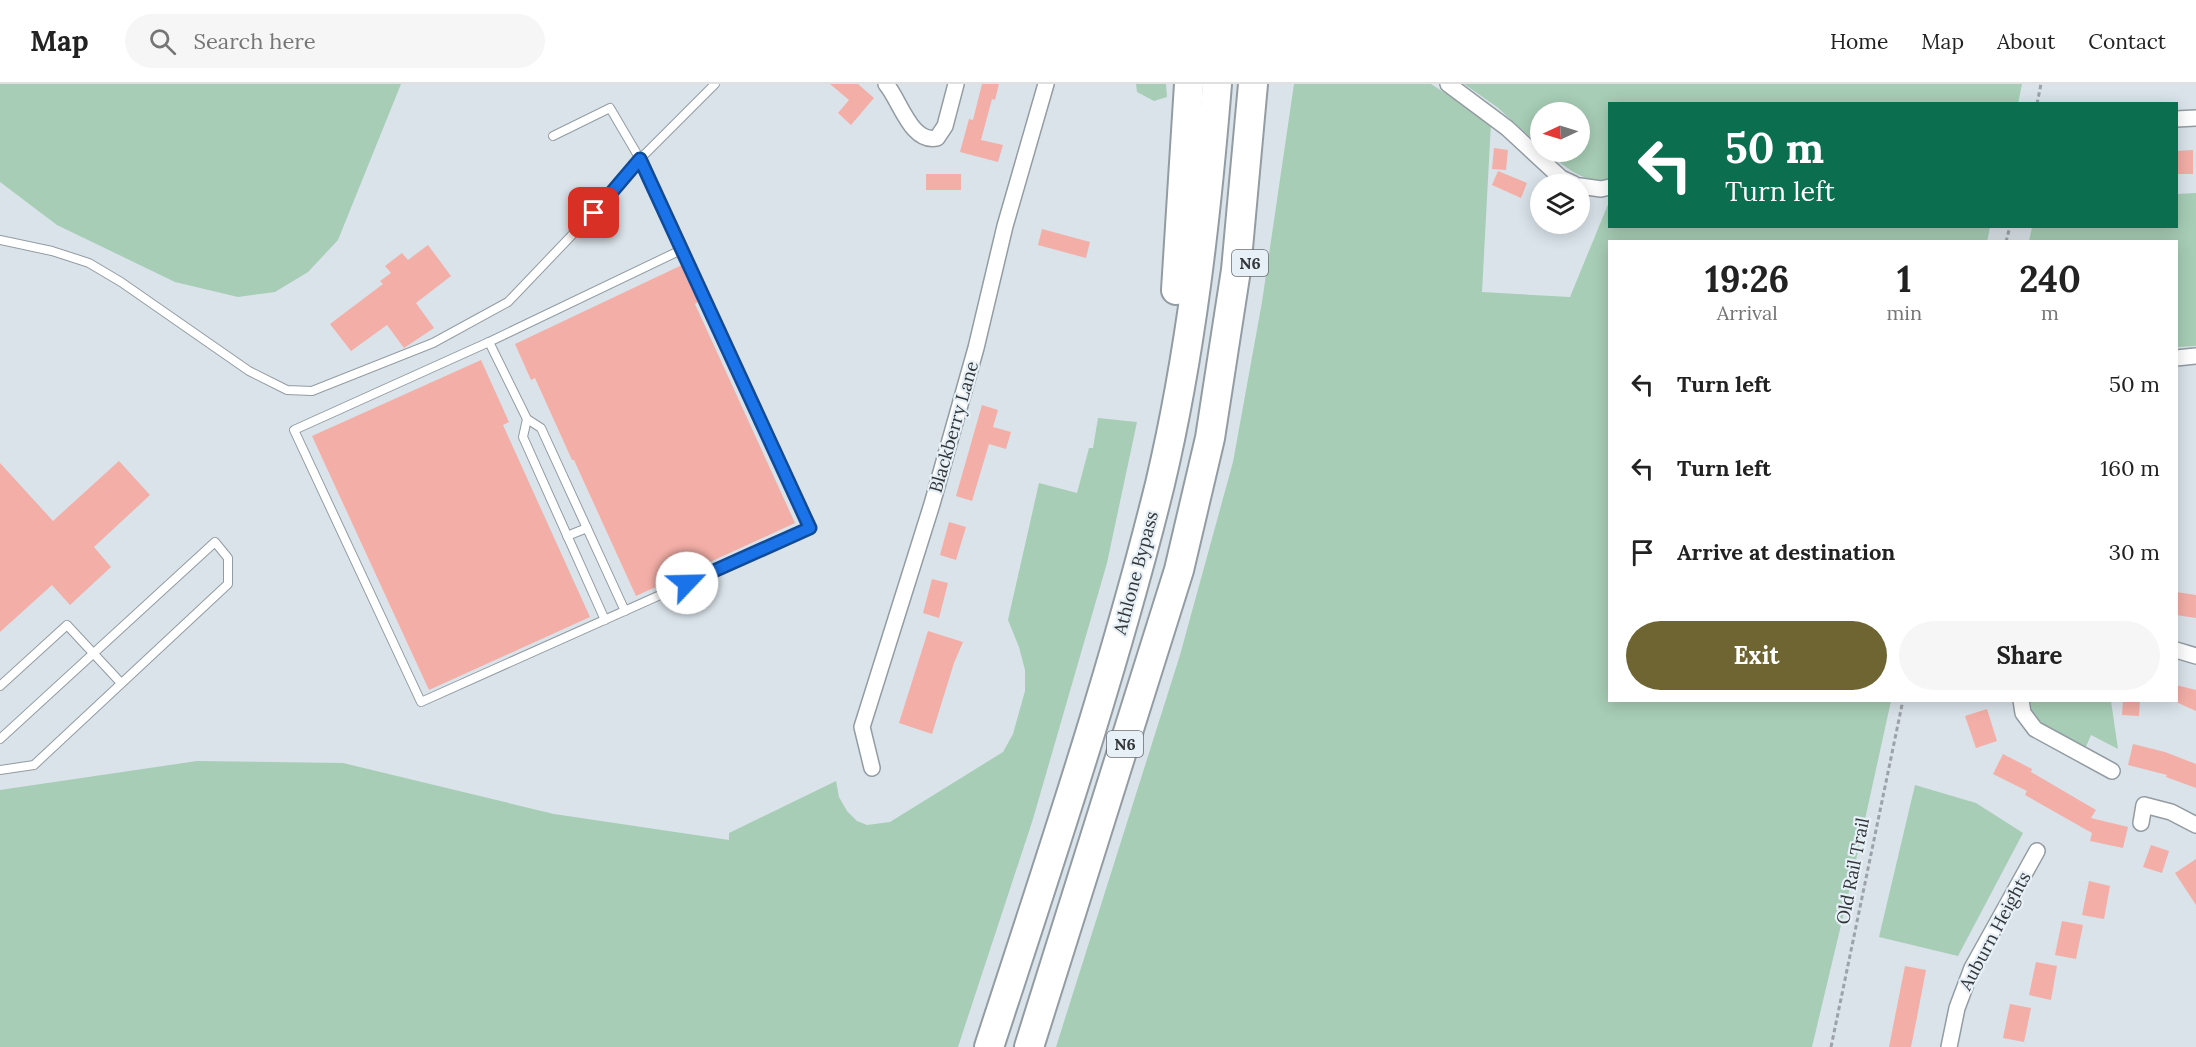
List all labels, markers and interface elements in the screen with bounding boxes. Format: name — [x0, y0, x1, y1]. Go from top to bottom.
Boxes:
search box — [125, 14, 545, 68]
text: Map — [30, 23, 89, 59]
icon: search — [146, 25, 179, 58]
text: Search here — [194, 27, 316, 55]
text: Home — [1830, 28, 1888, 55]
text: Map — [1921, 28, 1964, 55]
text: About — [1997, 28, 2055, 55]
text: Contact — [2088, 28, 2166, 55]
north arrow — [1530, 102, 1590, 162]
map controls — [1530, 102, 1590, 234]
text: 50 m — [1725, 121, 1824, 175]
icon: left — [1626, 126, 1704, 204]
button: layers — [1530, 174, 1590, 234]
text: Turn left — [1725, 174, 1835, 208]
pin — [568, 187, 619, 238]
icon: arrive — [577, 196, 610, 229]
road number: N6 — [1232, 250, 1268, 276]
text: 19:26 — [1705, 256, 1789, 302]
text: 1 — [1897, 256, 1912, 302]
text: 240 — [2019, 256, 2081, 302]
text: Arrival — [1717, 300, 1778, 325]
text: min — [1886, 300, 1922, 325]
text: m — [2041, 300, 2059, 325]
street label: Blackberry Lane — [924, 358, 983, 495]
icon: left — [1626, 368, 1659, 401]
text: Turn left — [1677, 370, 1771, 398]
text: 50 m — [2109, 370, 2160, 398]
icon: left — [1626, 452, 1659, 485]
text: Turn left — [1677, 454, 1771, 482]
text: 160 m — [2100, 454, 2160, 482]
street label: Athlone Bypass — [1108, 509, 1163, 638]
icon: arrive — [1626, 536, 1659, 569]
text: Arrive at destination — [1677, 538, 1895, 566]
text: 30 m — [2109, 538, 2160, 566]
position arrow — [655, 551, 719, 615]
button: Exit — [1626, 621, 1887, 690]
button: Share — [1899, 621, 2160, 690]
road number: N6 — [1107, 731, 1143, 757]
street label: Old Rail Trail — [1831, 816, 1874, 926]
street label: Auburn Heights — [1953, 867, 2036, 995]

